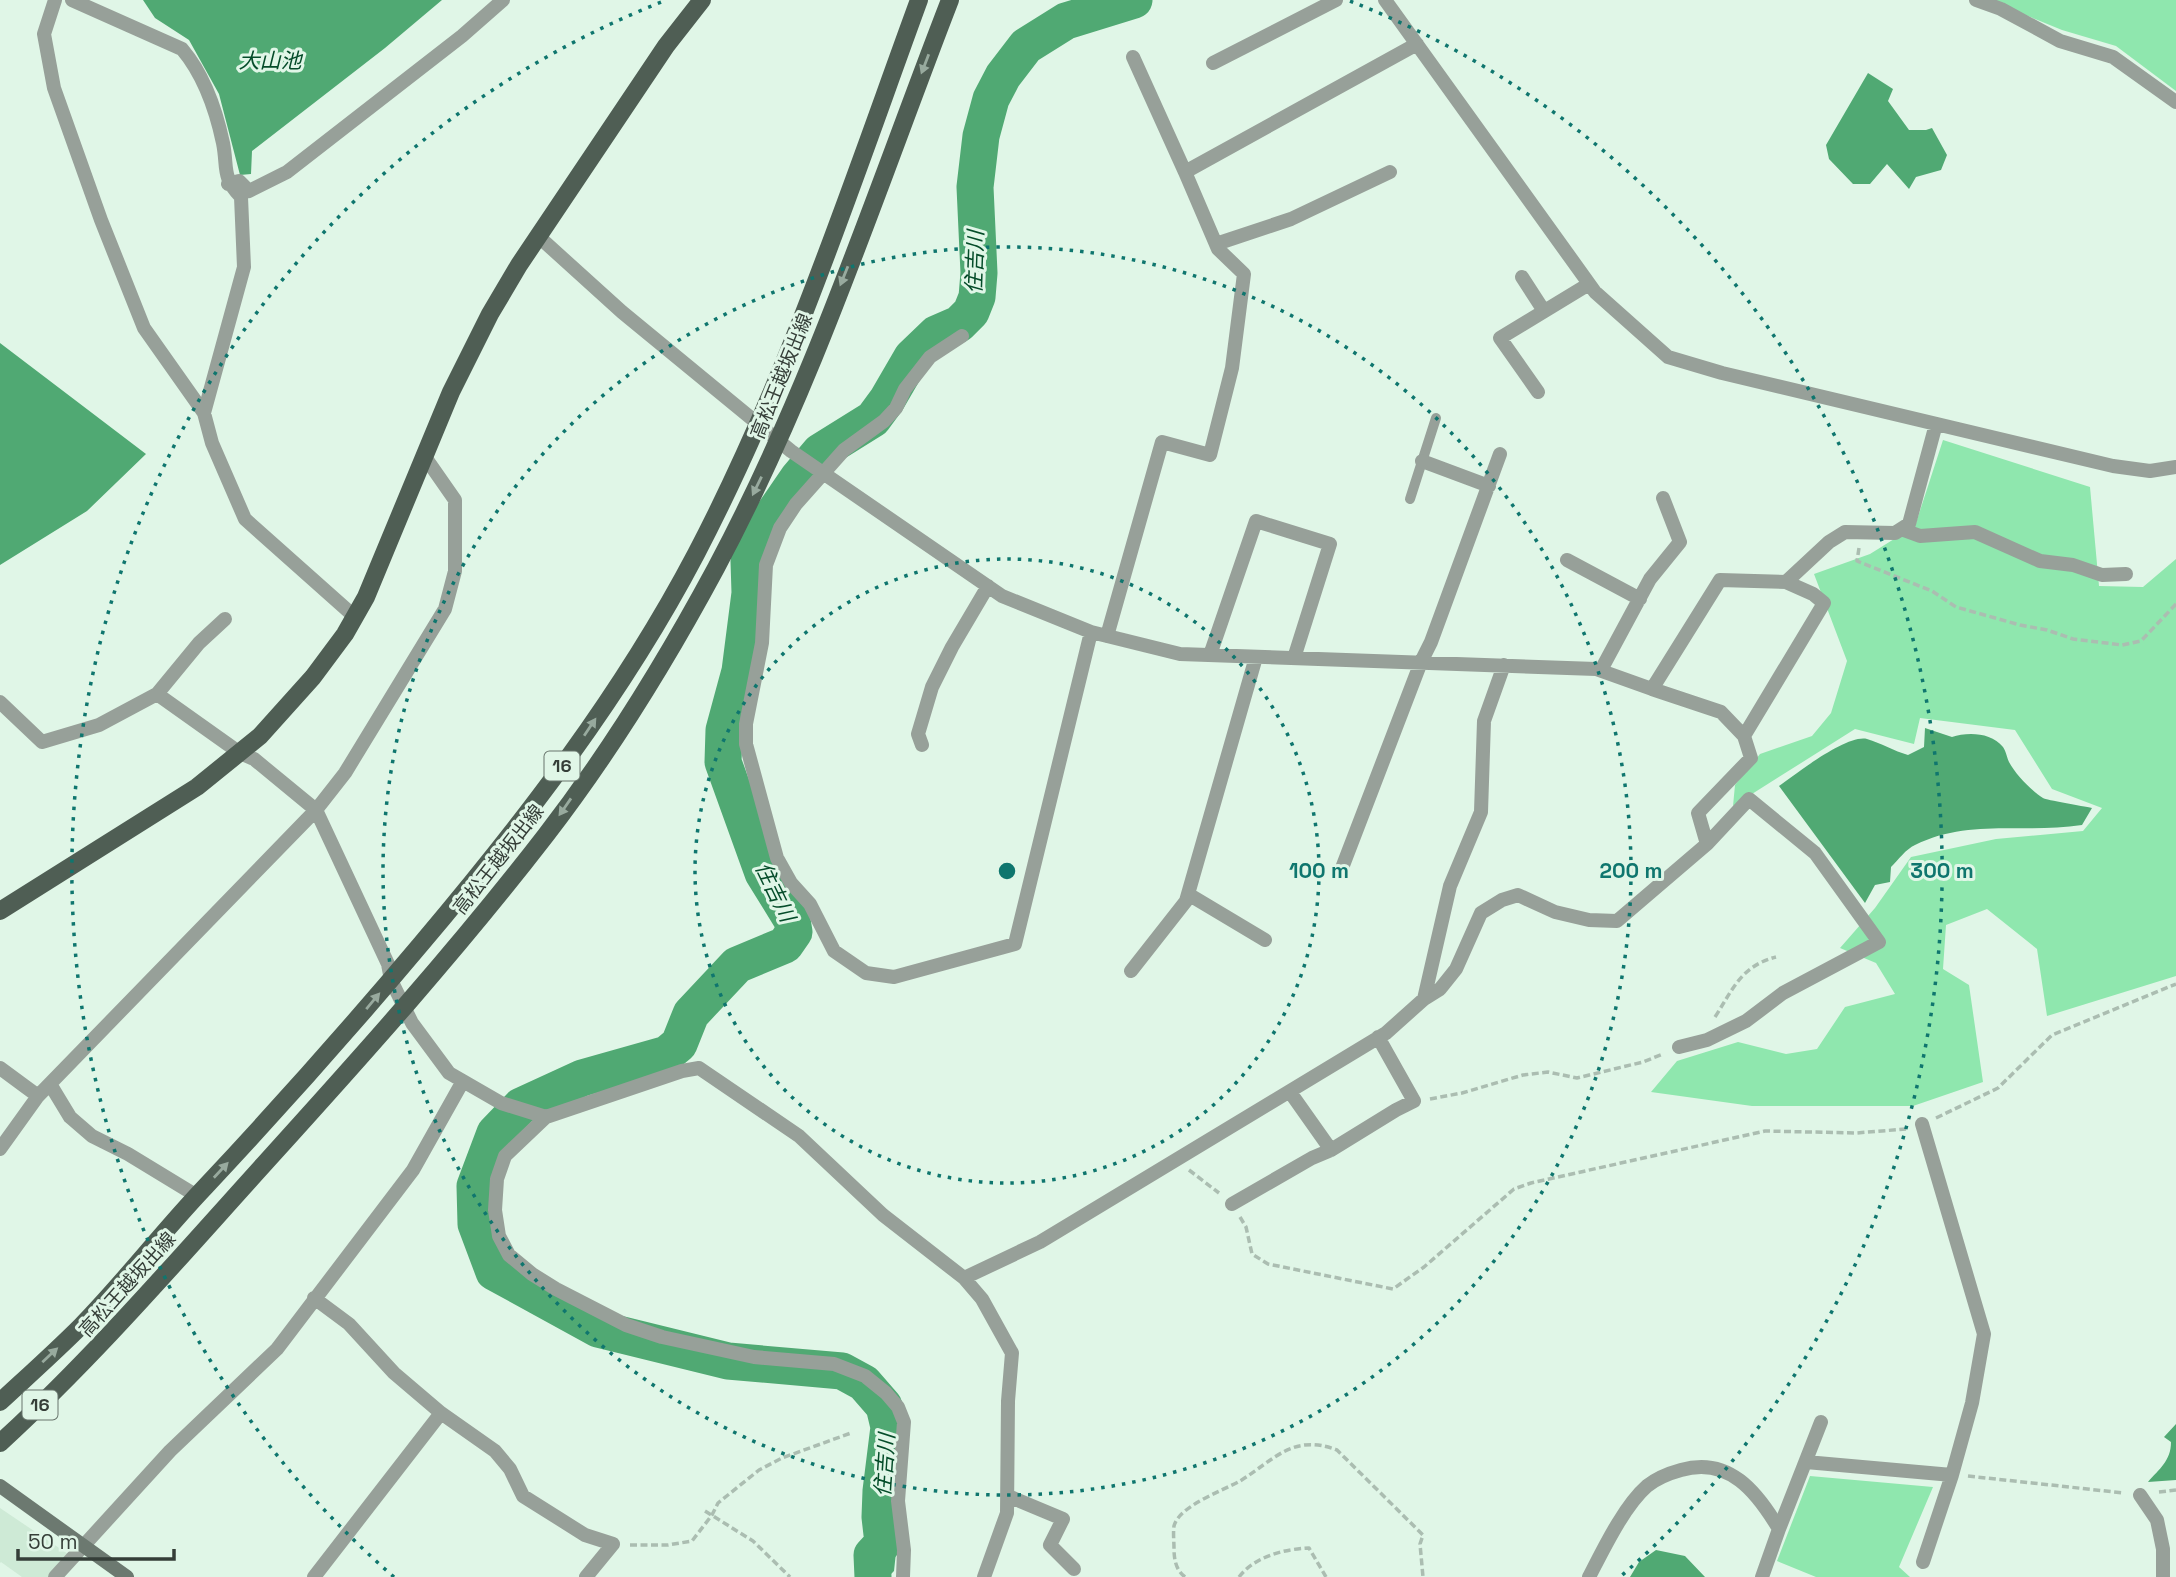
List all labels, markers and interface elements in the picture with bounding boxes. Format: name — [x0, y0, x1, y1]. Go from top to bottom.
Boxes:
water label: 大山池 — [239, 47, 303, 74]
one-way arrow — [920, 53, 931, 74]
water label: 住吉川 — [960, 228, 989, 294]
one-way arrow — [839, 266, 850, 287]
street label: 高松王越坂出線 — [745, 310, 818, 443]
one-way arrow — [751, 476, 762, 496]
one-way arrow — [583, 718, 597, 736]
road number: 16 — [544, 752, 580, 780]
one-way arrow — [559, 798, 572, 817]
street label: 高松王越坂出線 — [448, 799, 549, 919]
text: 100 m — [1289, 857, 1349, 884]
text: 200 m — [1600, 857, 1662, 884]
text: 300 m — [1910, 857, 1974, 884]
water label: 住吉川 — [750, 858, 802, 928]
centre of rings — [995, 859, 1019, 883]
one-way arrow — [365, 993, 380, 1010]
one-way arrow — [212, 1162, 228, 1179]
street label: 高松王越坂出線 — [74, 1227, 181, 1342]
one-way arrow — [41, 1348, 58, 1364]
road number: 16 — [22, 1390, 58, 1420]
water label: 住吉川 — [869, 1431, 900, 1497]
scale bar — [18, 1518, 173, 1562]
text: 50 m — [28, 1528, 78, 1555]

